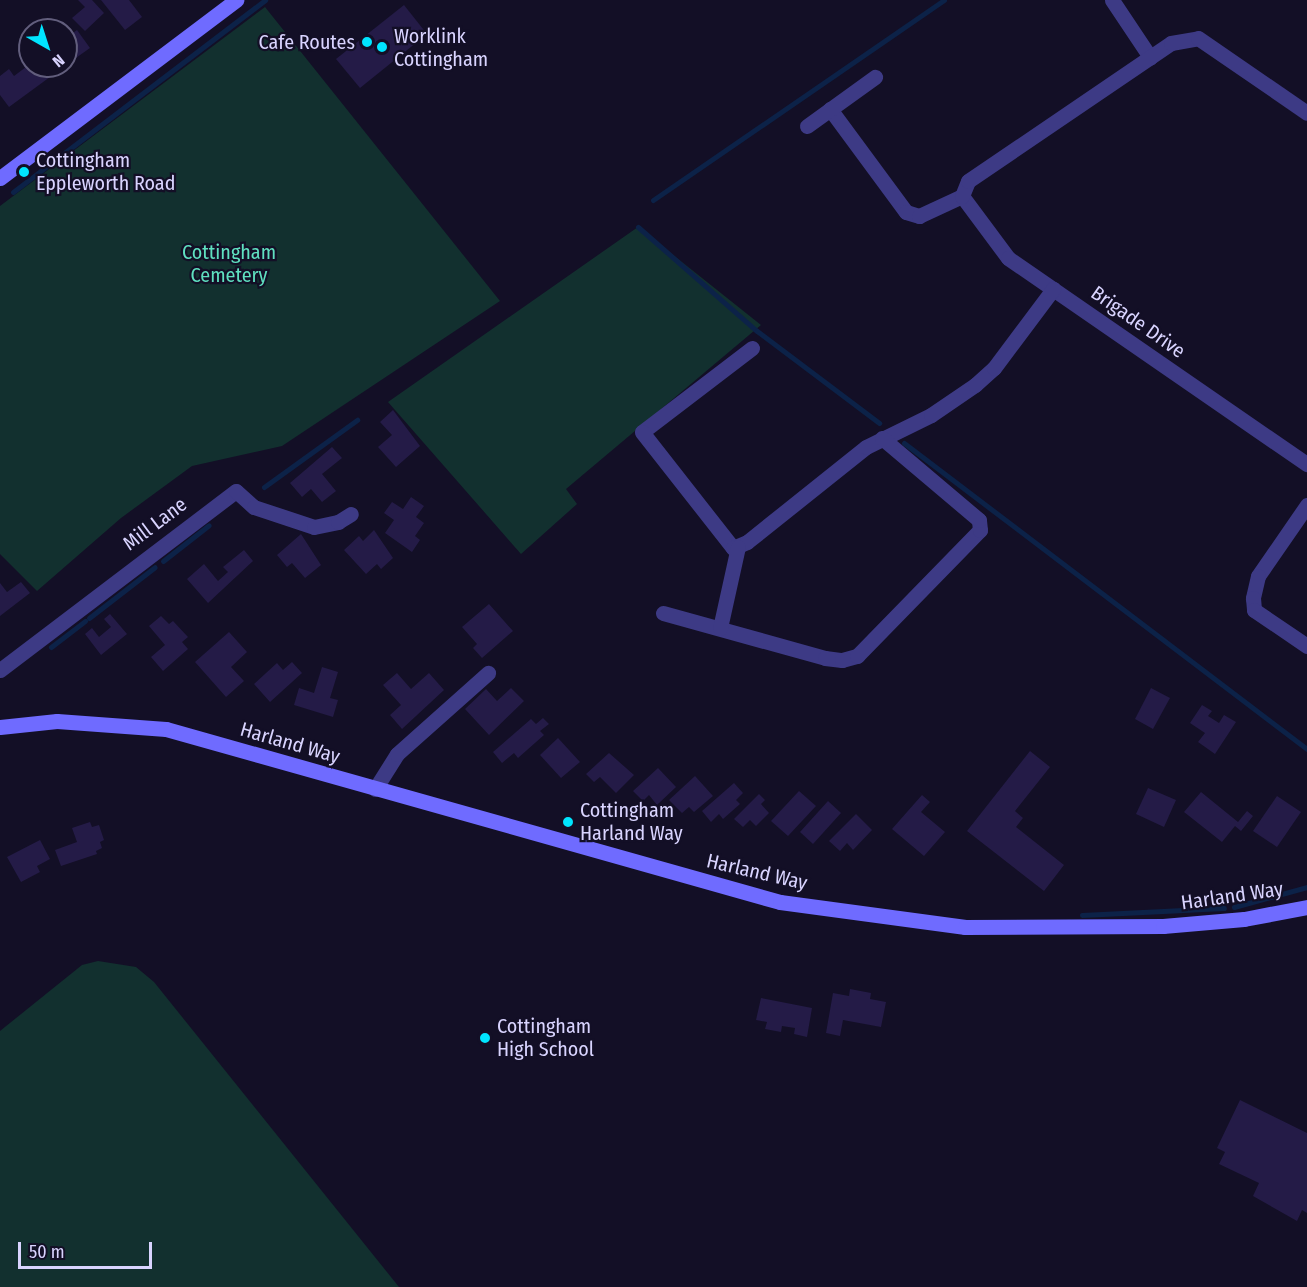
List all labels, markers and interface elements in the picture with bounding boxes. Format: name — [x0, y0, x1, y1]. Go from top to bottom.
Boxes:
north arrow — [18, 18, 78, 78]
place label: Worklink Cottingham — [394, 24, 488, 71]
place label: Cafe Routes — [259, 30, 355, 54]
marker: Cafe Routes — [360, 35, 374, 49]
marker: Worklink Cottingham — [375, 40, 389, 54]
text: N — [49, 50, 68, 71]
place label: Cottingham Eppleworth Road — [36, 148, 175, 195]
marker: Cottingham Eppleworth Road — [17, 165, 31, 179]
park label: Cottingham Cemetery — [182, 240, 276, 287]
street label: Brigade Drive — [1086, 281, 1190, 363]
street label: Mill Lane — [118, 492, 192, 556]
street label: Harland Way — [237, 717, 343, 769]
place label: Cottingham Harland Way — [580, 798, 683, 845]
marker: Cottingham Harland Way — [561, 815, 575, 829]
street label: Harland Way — [704, 849, 810, 895]
street label: Harland Way — [1180, 877, 1284, 915]
place label: Cottingham High School — [497, 1014, 594, 1061]
marker: Cottingham High School — [478, 1031, 492, 1045]
scale bar — [21, 1230, 154, 1268]
text: 50 m — [29, 1241, 65, 1263]

